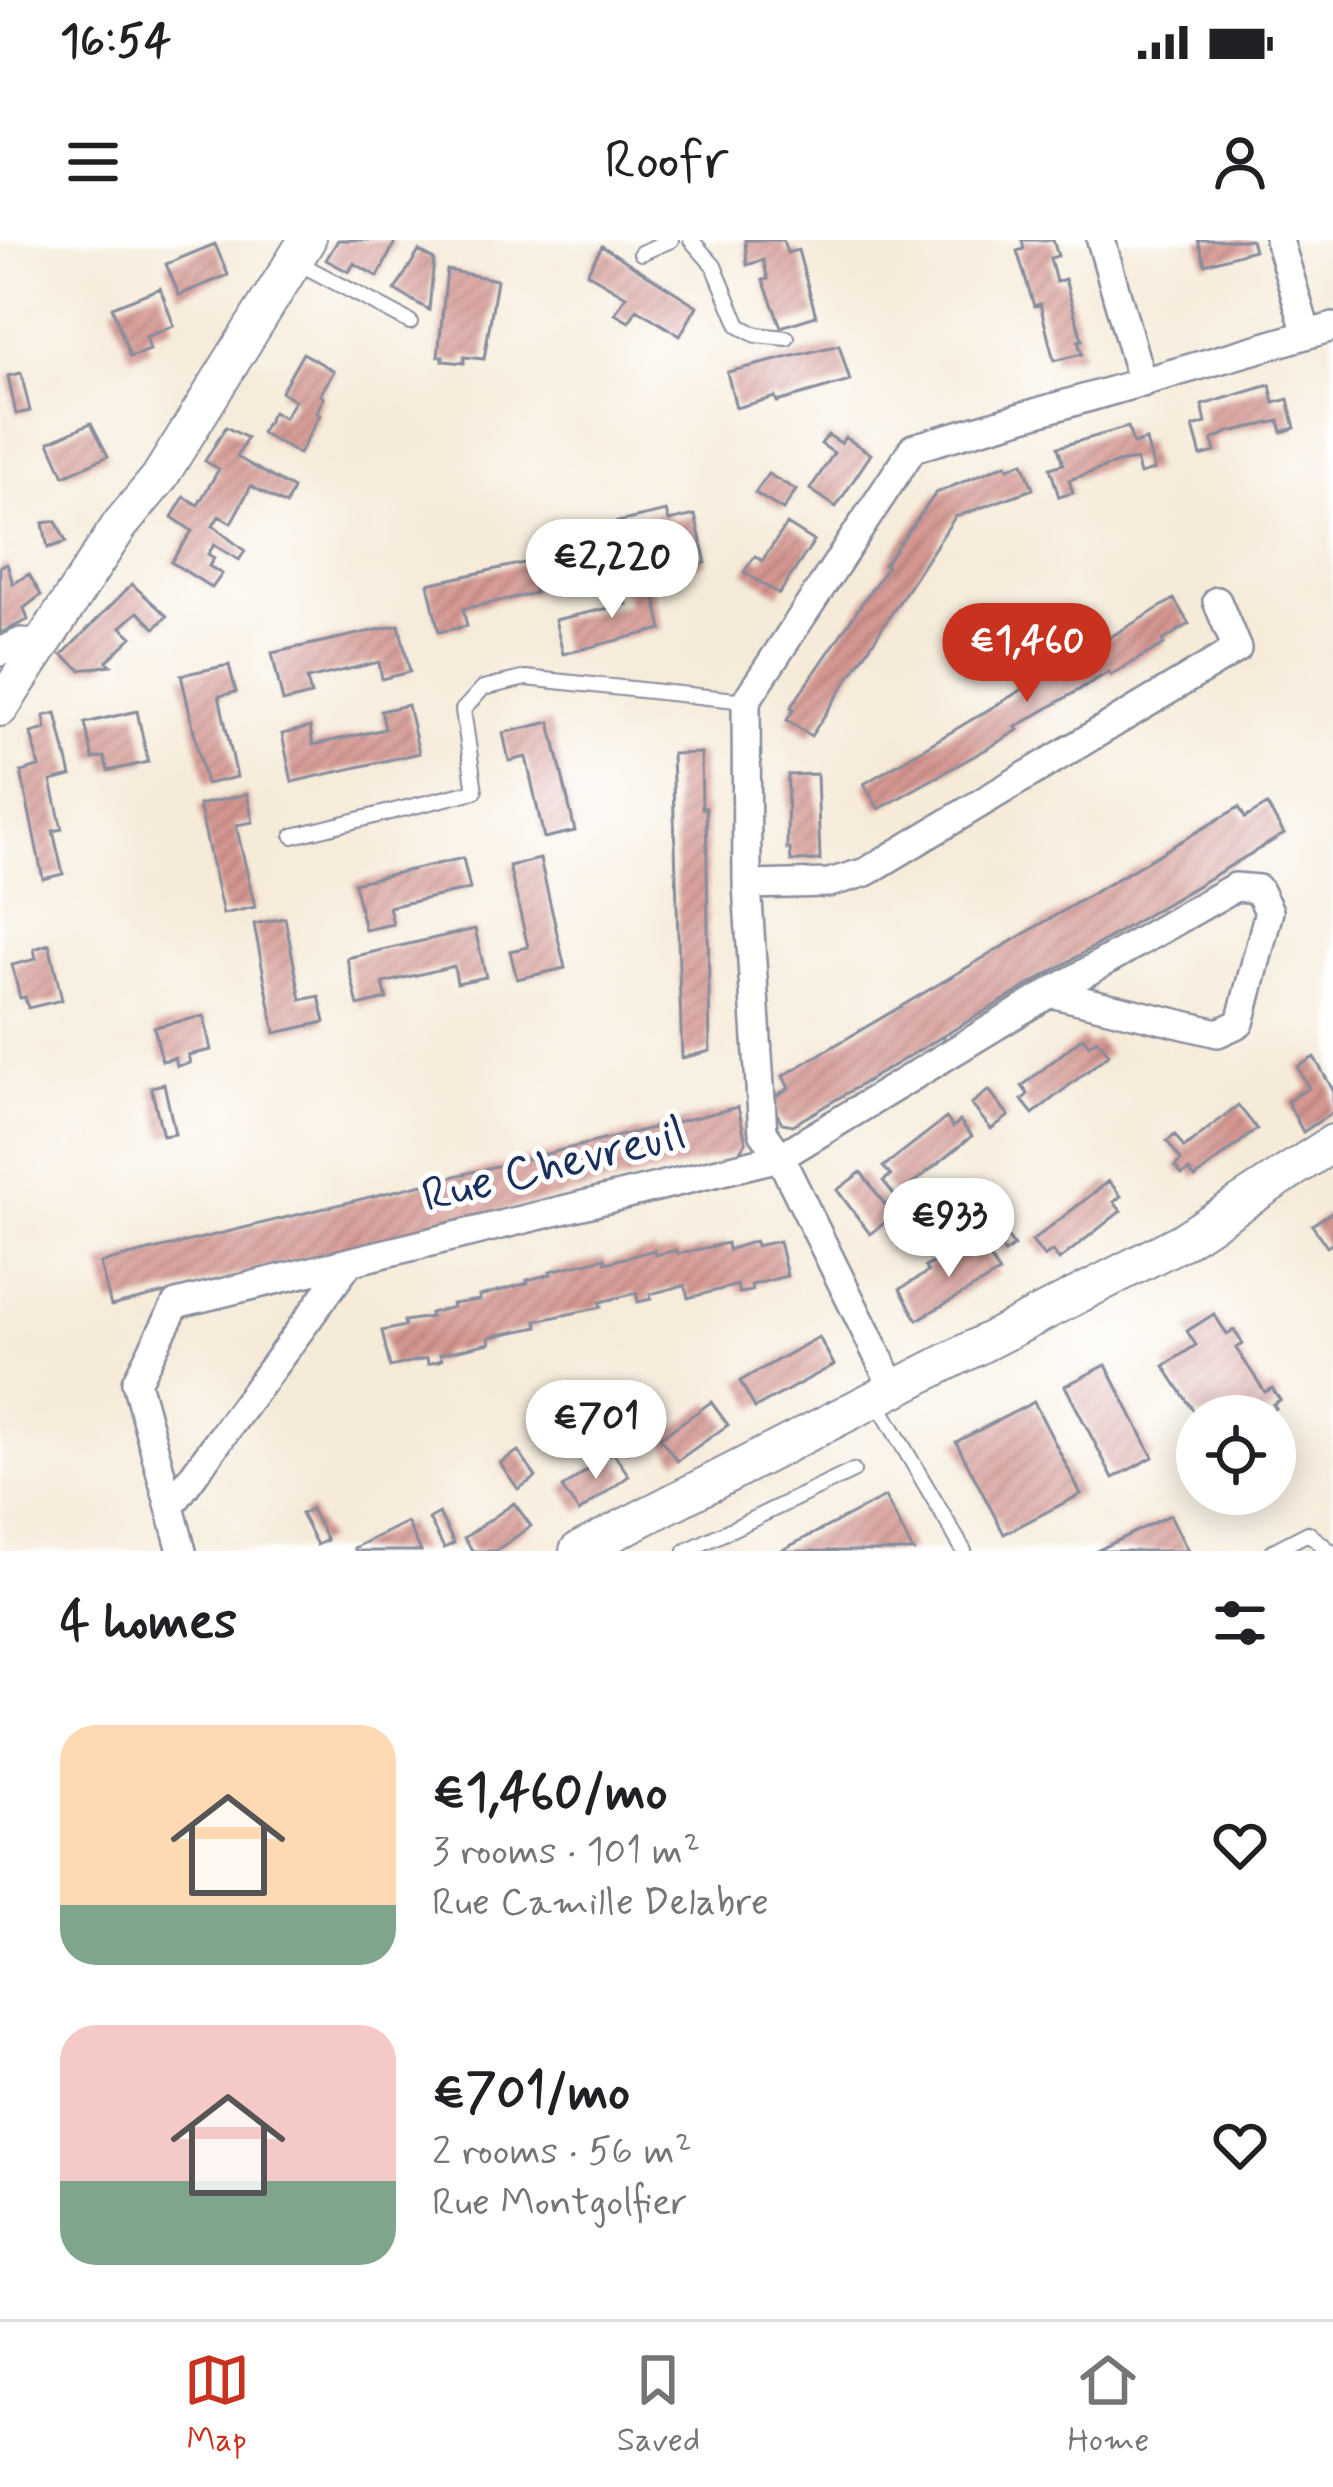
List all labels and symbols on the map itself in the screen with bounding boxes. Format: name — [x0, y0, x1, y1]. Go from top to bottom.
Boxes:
pin: €2,220 — [514, 519, 710, 621]
pin: €1,460 — [929, 603, 1125, 705]
street label: Rue Chevreuil — [416, 1103, 692, 1229]
pin: €933 — [878, 1178, 1020, 1280]
pin: €701 — [525, 1380, 667, 1482]

